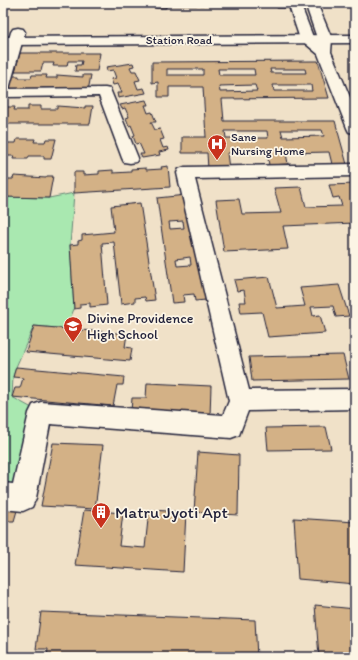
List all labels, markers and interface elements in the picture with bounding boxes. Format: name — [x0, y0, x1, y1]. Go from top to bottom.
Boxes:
street label: Station Road — [146, 33, 213, 47]
place label: Sane Nursing Home — [231, 130, 305, 158]
hospital icon: Sane Nursing Home — [206, 133, 228, 161]
place label: Divine Providence High School — [87, 310, 194, 343]
school or university icon: Divine Providence High School — [62, 315, 84, 343]
building icon: Matru Jyoti Apt — [90, 501, 112, 529]
place label: Matru Jyoti Apt — [115, 502, 228, 522]

